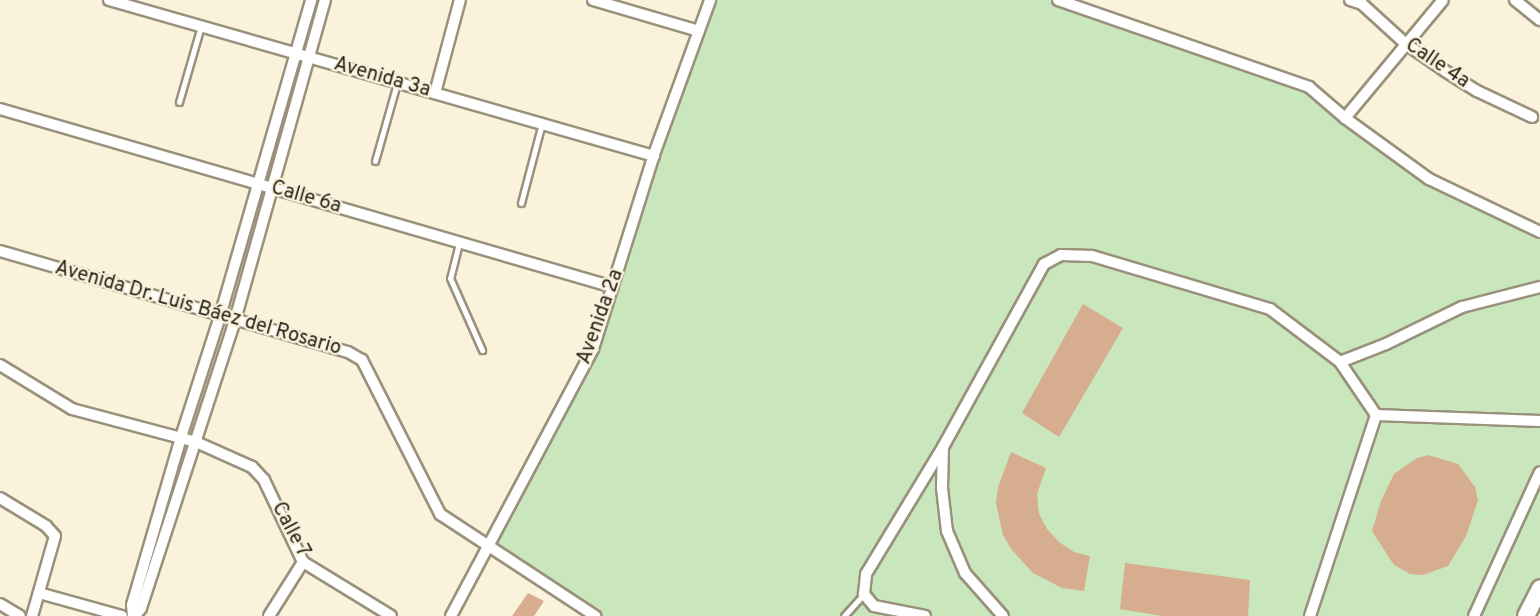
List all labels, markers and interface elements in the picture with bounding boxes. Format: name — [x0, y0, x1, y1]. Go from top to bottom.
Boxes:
street label: Calle 4a — [1400, 34, 1474, 94]
street label: Avenida 3a — [331, 53, 433, 103]
street label: Calle 6a — [268, 177, 344, 219]
street label: Avenida Dr. Luis Báez del Rosario — [52, 257, 344, 361]
street label: Avenida 2a — [573, 266, 629, 368]
street label: Calle 7 — [265, 498, 315, 562]

